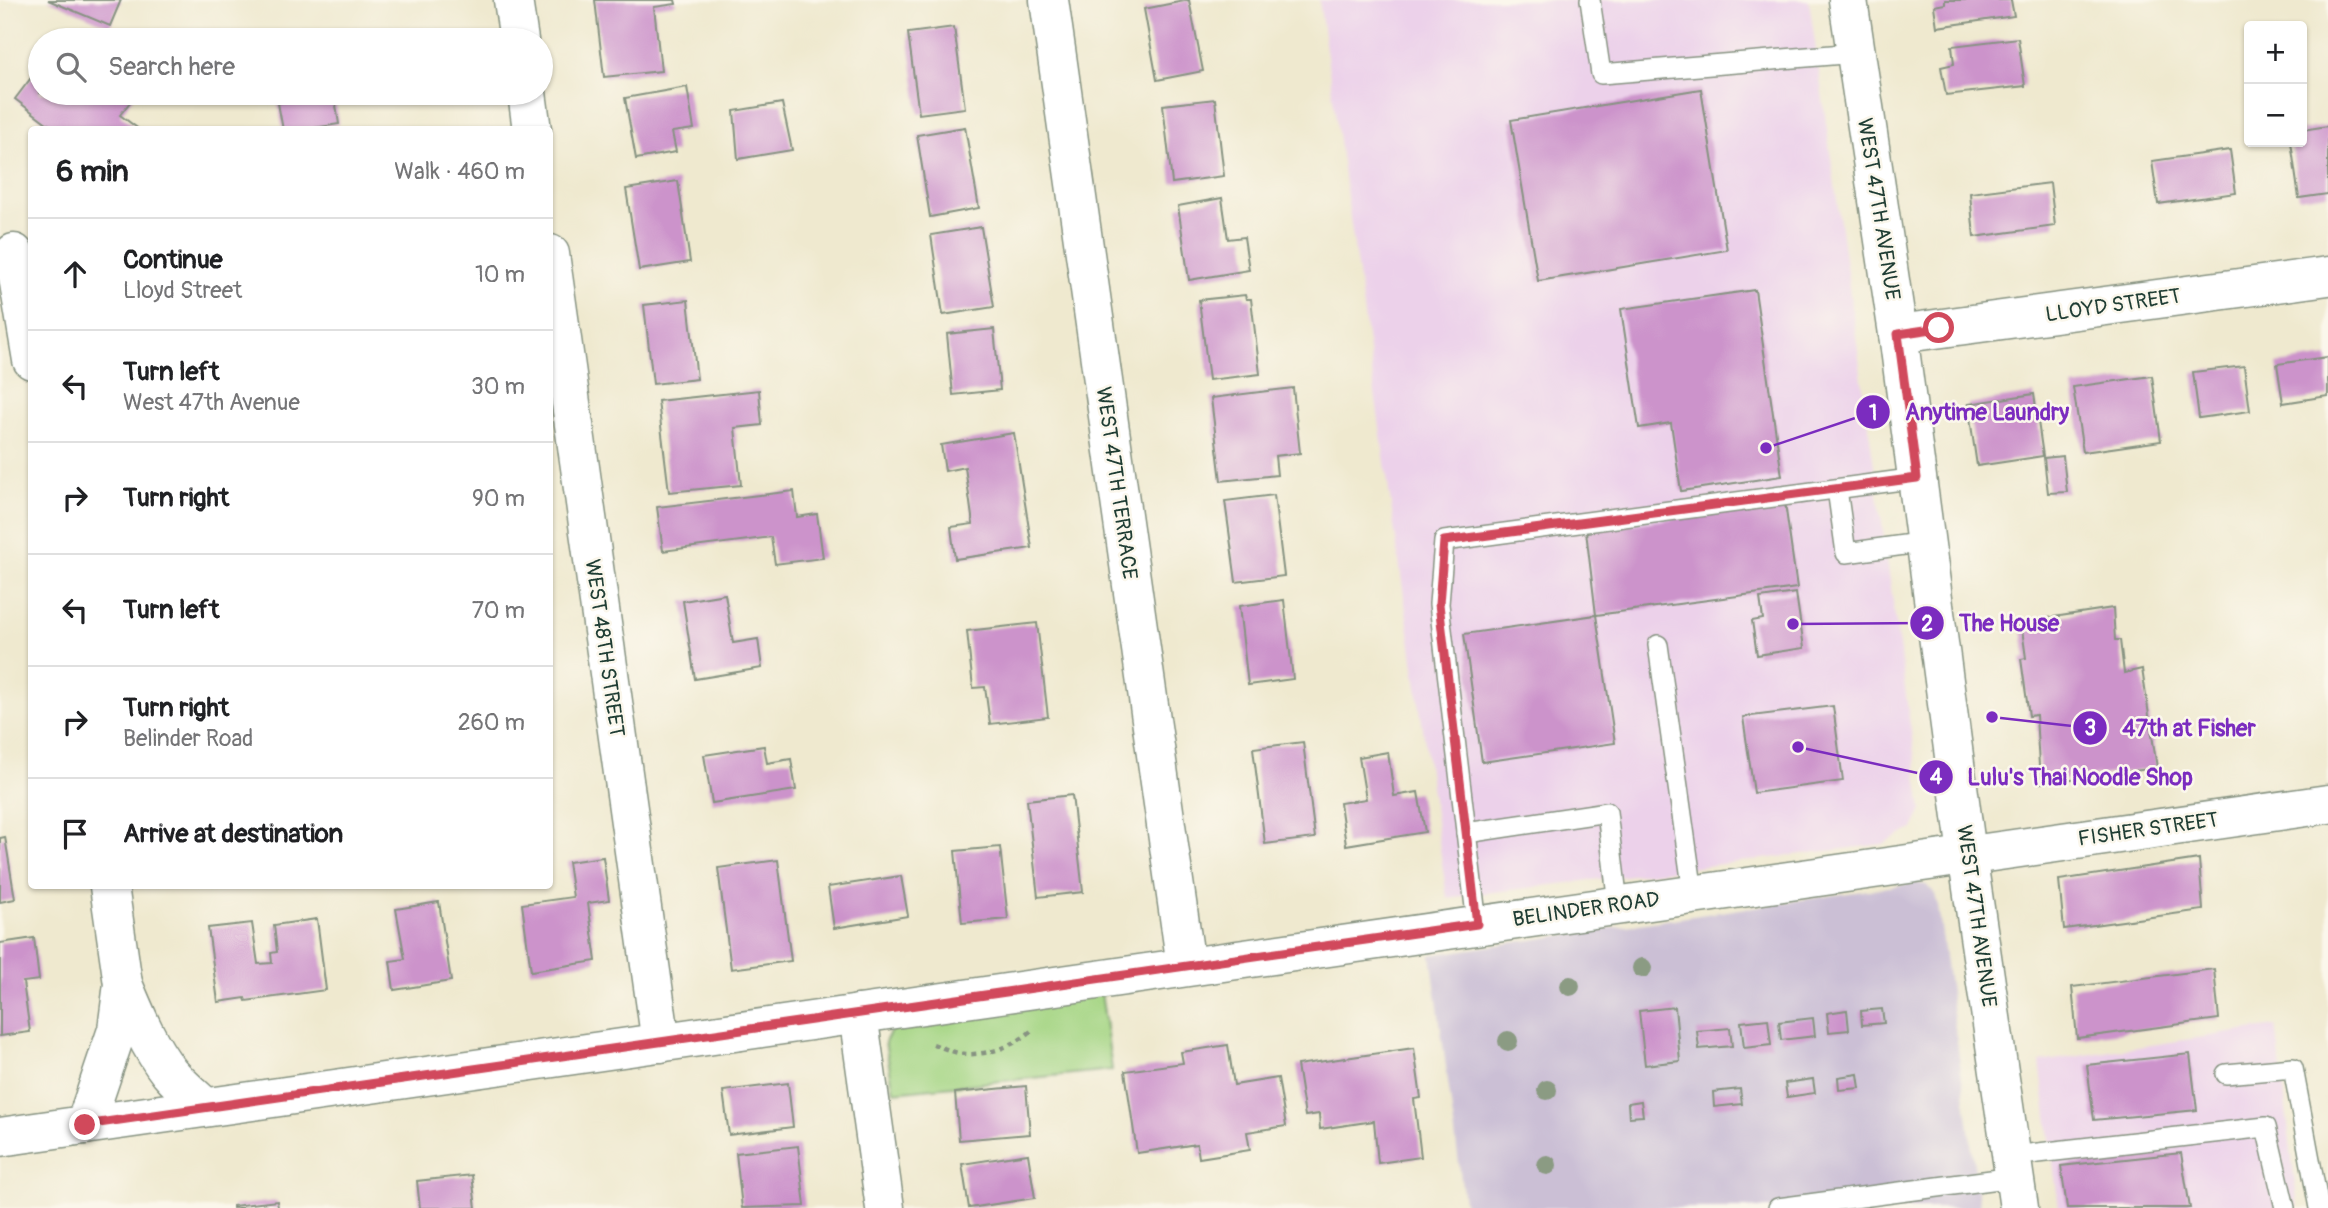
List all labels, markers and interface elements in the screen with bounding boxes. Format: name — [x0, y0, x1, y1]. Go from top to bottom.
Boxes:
map controls — [2244, 21, 2307, 147]
button: + — [2244, 21, 2307, 84]
search box — [28, 28, 553, 105]
icon: search — [52, 48, 90, 86]
text: Search here — [108, 51, 235, 83]
button: − — [2244, 84, 2307, 147]
street label: WEST 47TH AVENUE — [1851, 116, 1906, 302]
text: 6 min — [56, 153, 129, 190]
text: Walk · 460 m — [394, 157, 525, 186]
text: Continue — [123, 244, 223, 276]
icon: ahead — [56, 255, 94, 293]
text: 10 m — [475, 260, 525, 289]
text: Lloyd Street — [123, 276, 242, 305]
street label: LLOYD STREET — [2044, 283, 2183, 328]
route start — [1923, 312, 1954, 343]
text: Turn left — [123, 356, 219, 388]
icon: left — [56, 367, 94, 405]
text: 30 m — [471, 372, 525, 401]
street label: WEST 47TH TERRACE — [1090, 385, 1143, 581]
text: West 47th Avenue — [123, 388, 300, 417]
callout: Anytime Laundry — [1856, 390, 2083, 434]
text: Anytime Laundry — [1905, 398, 2069, 427]
text: 1 — [1869, 400, 1877, 427]
icon: right — [56, 479, 94, 517]
text: Turn right — [123, 482, 229, 514]
text: 90 m — [472, 484, 525, 513]
street label: WEST 48TH STREET — [579, 557, 630, 739]
icon: left — [56, 591, 94, 629]
text: Turn left — [123, 594, 219, 626]
text: 70 m — [472, 596, 525, 625]
callout: The House — [1910, 601, 2073, 645]
text: The House — [1958, 609, 2060, 638]
text: 2 — [1921, 611, 1933, 638]
text: Turn right — [123, 692, 229, 724]
icon: right — [56, 703, 94, 741]
callout: 47th at Fisher — [2073, 706, 2269, 750]
text: 260 m — [458, 708, 525, 737]
text: 47th at Fisher — [2122, 714, 2256, 743]
text: 3 — [2084, 715, 2096, 742]
text: Belinder Road — [123, 724, 253, 753]
callout: Lulu's Thai Noodle Shop — [1918, 755, 2207, 799]
text: Lulu's Thai Noodle Shop — [1967, 763, 2193, 792]
text: 4 — [1930, 764, 1943, 791]
street label: FISHER STREET — [2076, 806, 2220, 853]
icon: arrive — [56, 815, 94, 853]
text: Arrive at destination — [123, 818, 343, 850]
street label: WEST 47TH AVENUE — [1950, 823, 2003, 1009]
street label: BELINDER ROAD — [1511, 886, 1661, 933]
route end — [69, 1109, 100, 1140]

